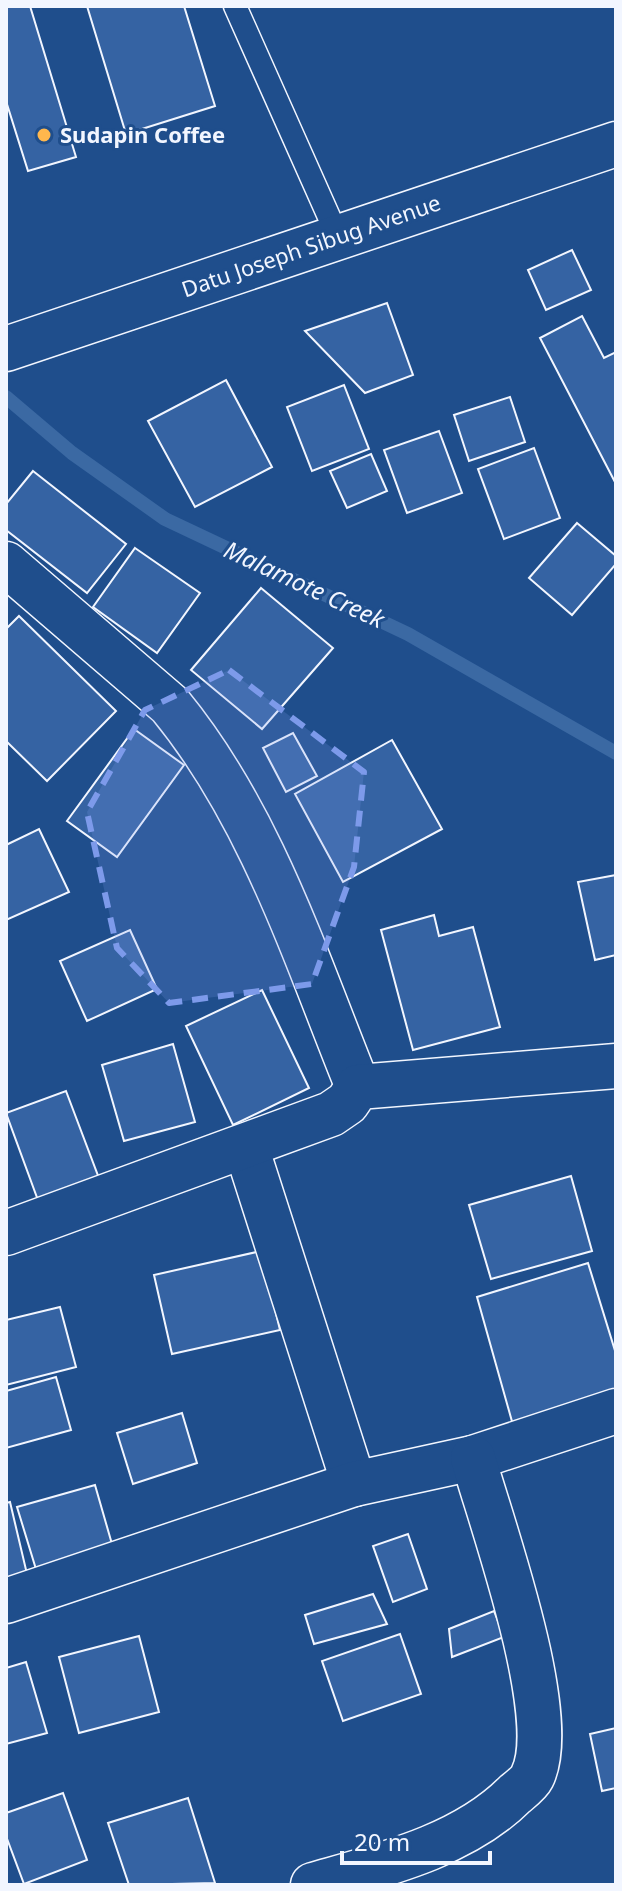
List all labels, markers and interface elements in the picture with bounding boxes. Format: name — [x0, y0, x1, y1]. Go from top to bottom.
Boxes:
place label: Sudapin Coffee — [60, 119, 225, 149]
marker: Sudapin Coffee — [35, 126, 53, 144]
street label: Datu Joseph Sibug Avenue — [177, 187, 444, 304]
water label: Malamote Creek — [219, 532, 391, 636]
scale bar — [342, 1815, 490, 1865]
text: 20 m — [354, 1825, 410, 1858]

